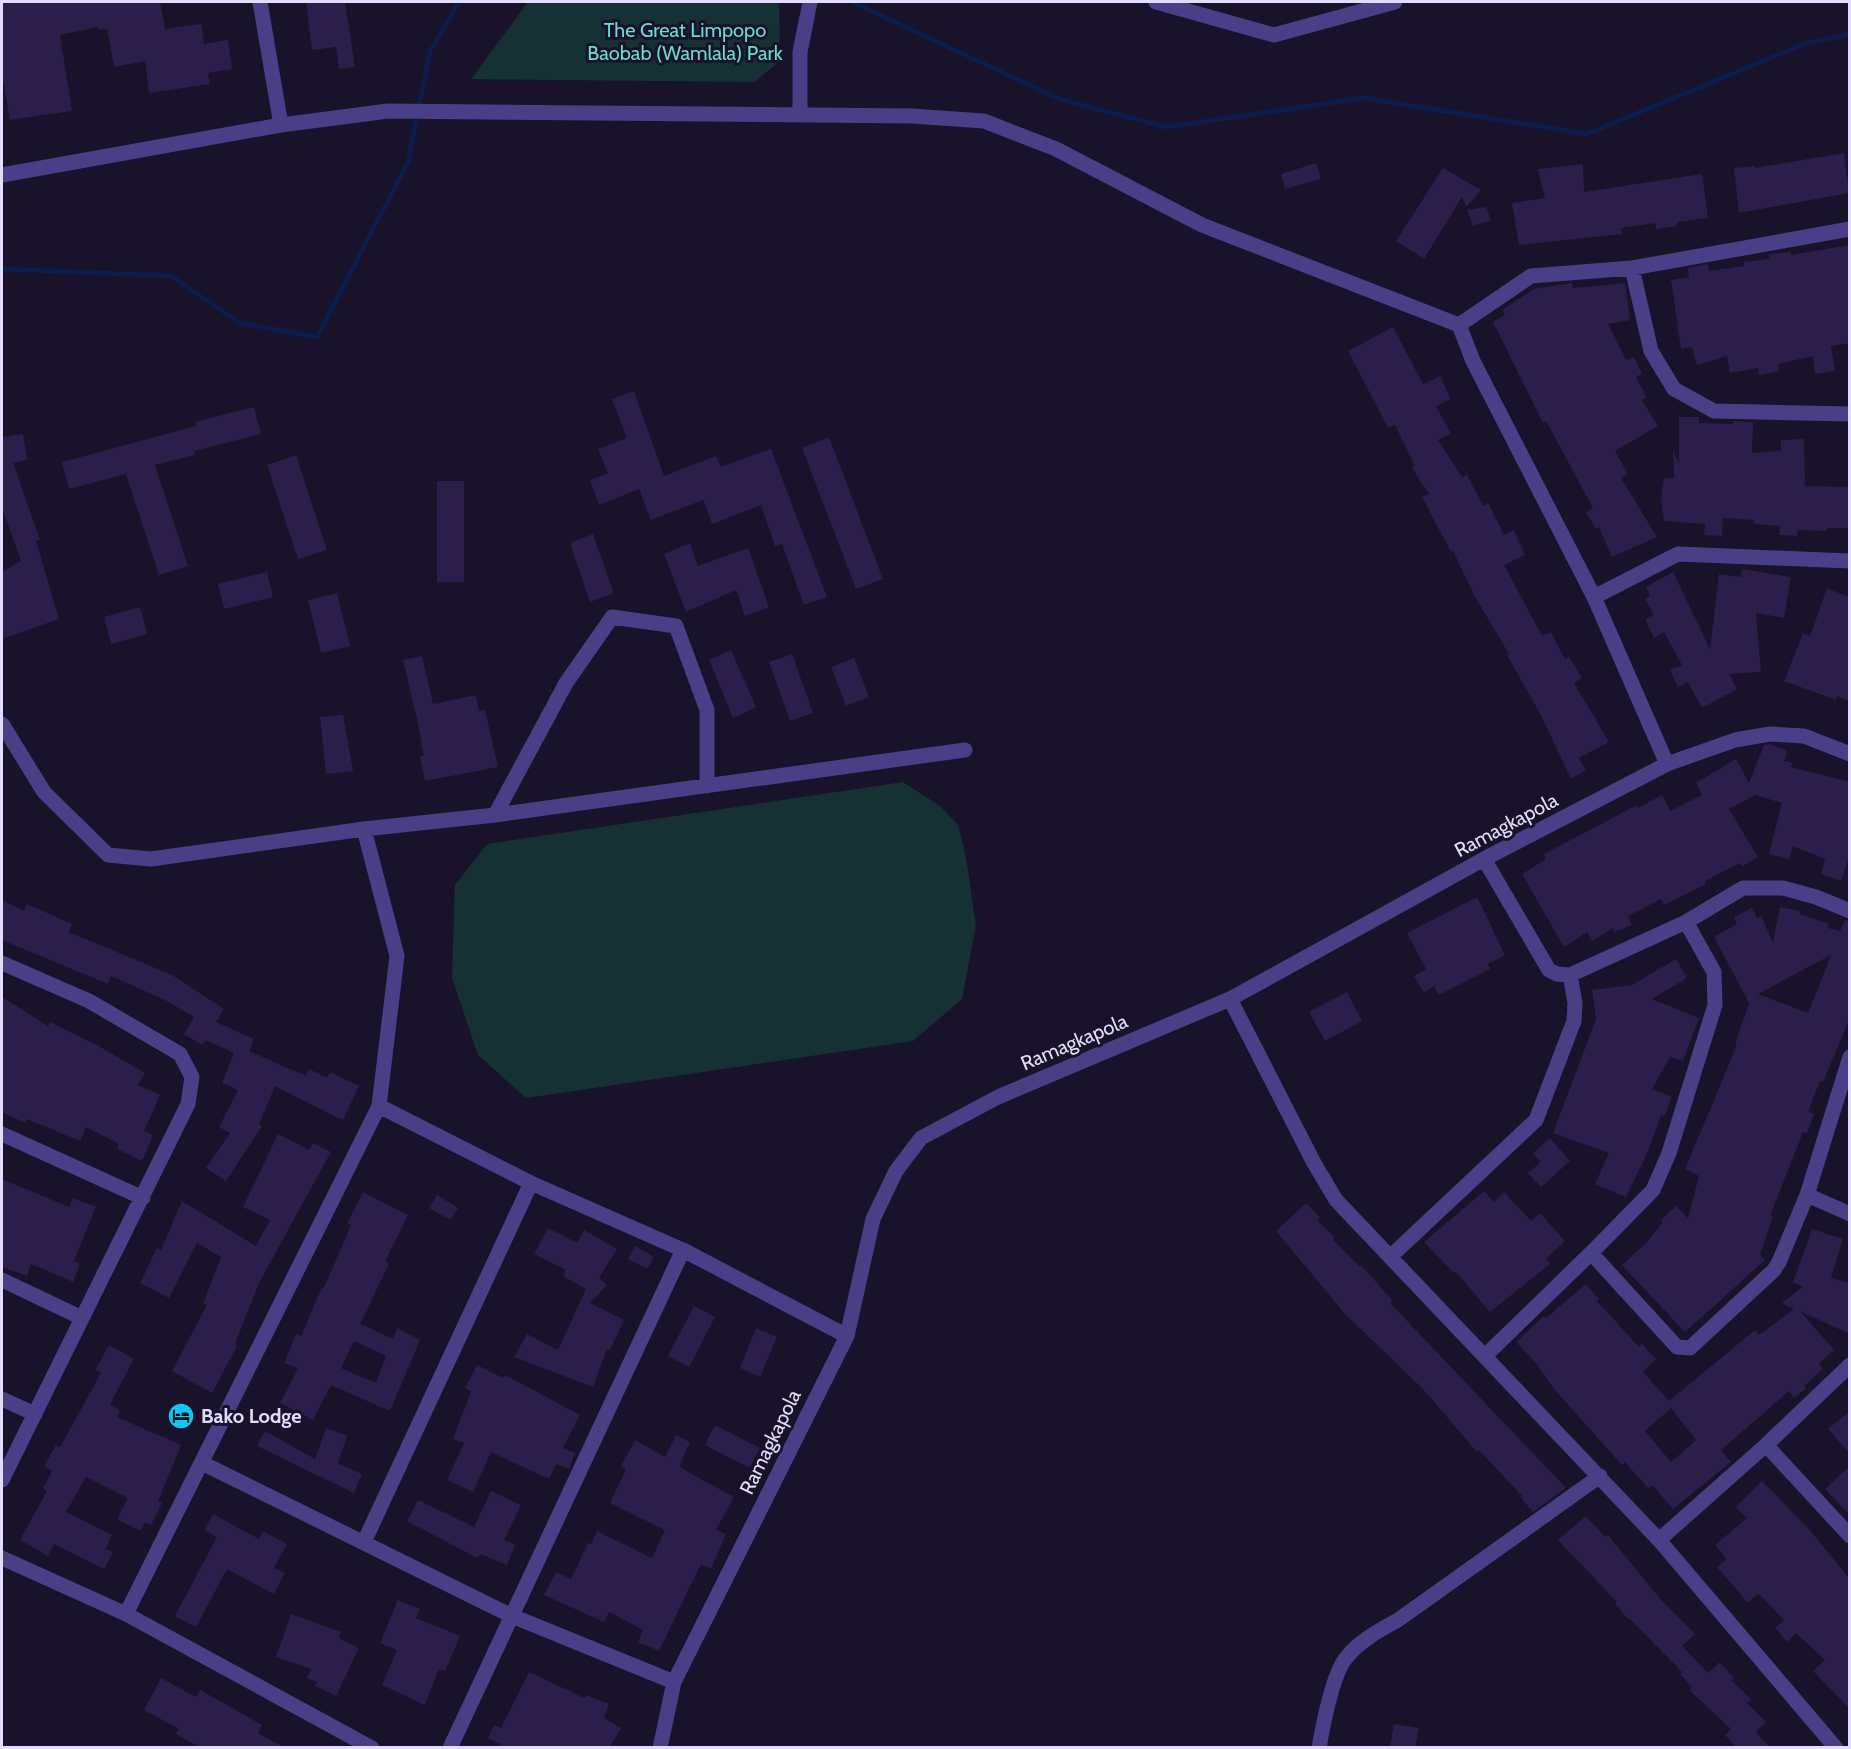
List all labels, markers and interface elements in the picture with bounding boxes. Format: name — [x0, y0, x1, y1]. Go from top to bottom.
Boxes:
park label: The Great Limpopo Baobab (Wamlala) Park — [587, 18, 783, 65]
street label: Ramagkapola — [1450, 788, 1562, 862]
street label: Ramagkapola — [1017, 1009, 1131, 1075]
street label: Ramagkapola — [734, 1385, 806, 1498]
hotel icon: Bako Lodge — [166, 1401, 196, 1431]
place label: Bako Lodge — [201, 1404, 302, 1428]

